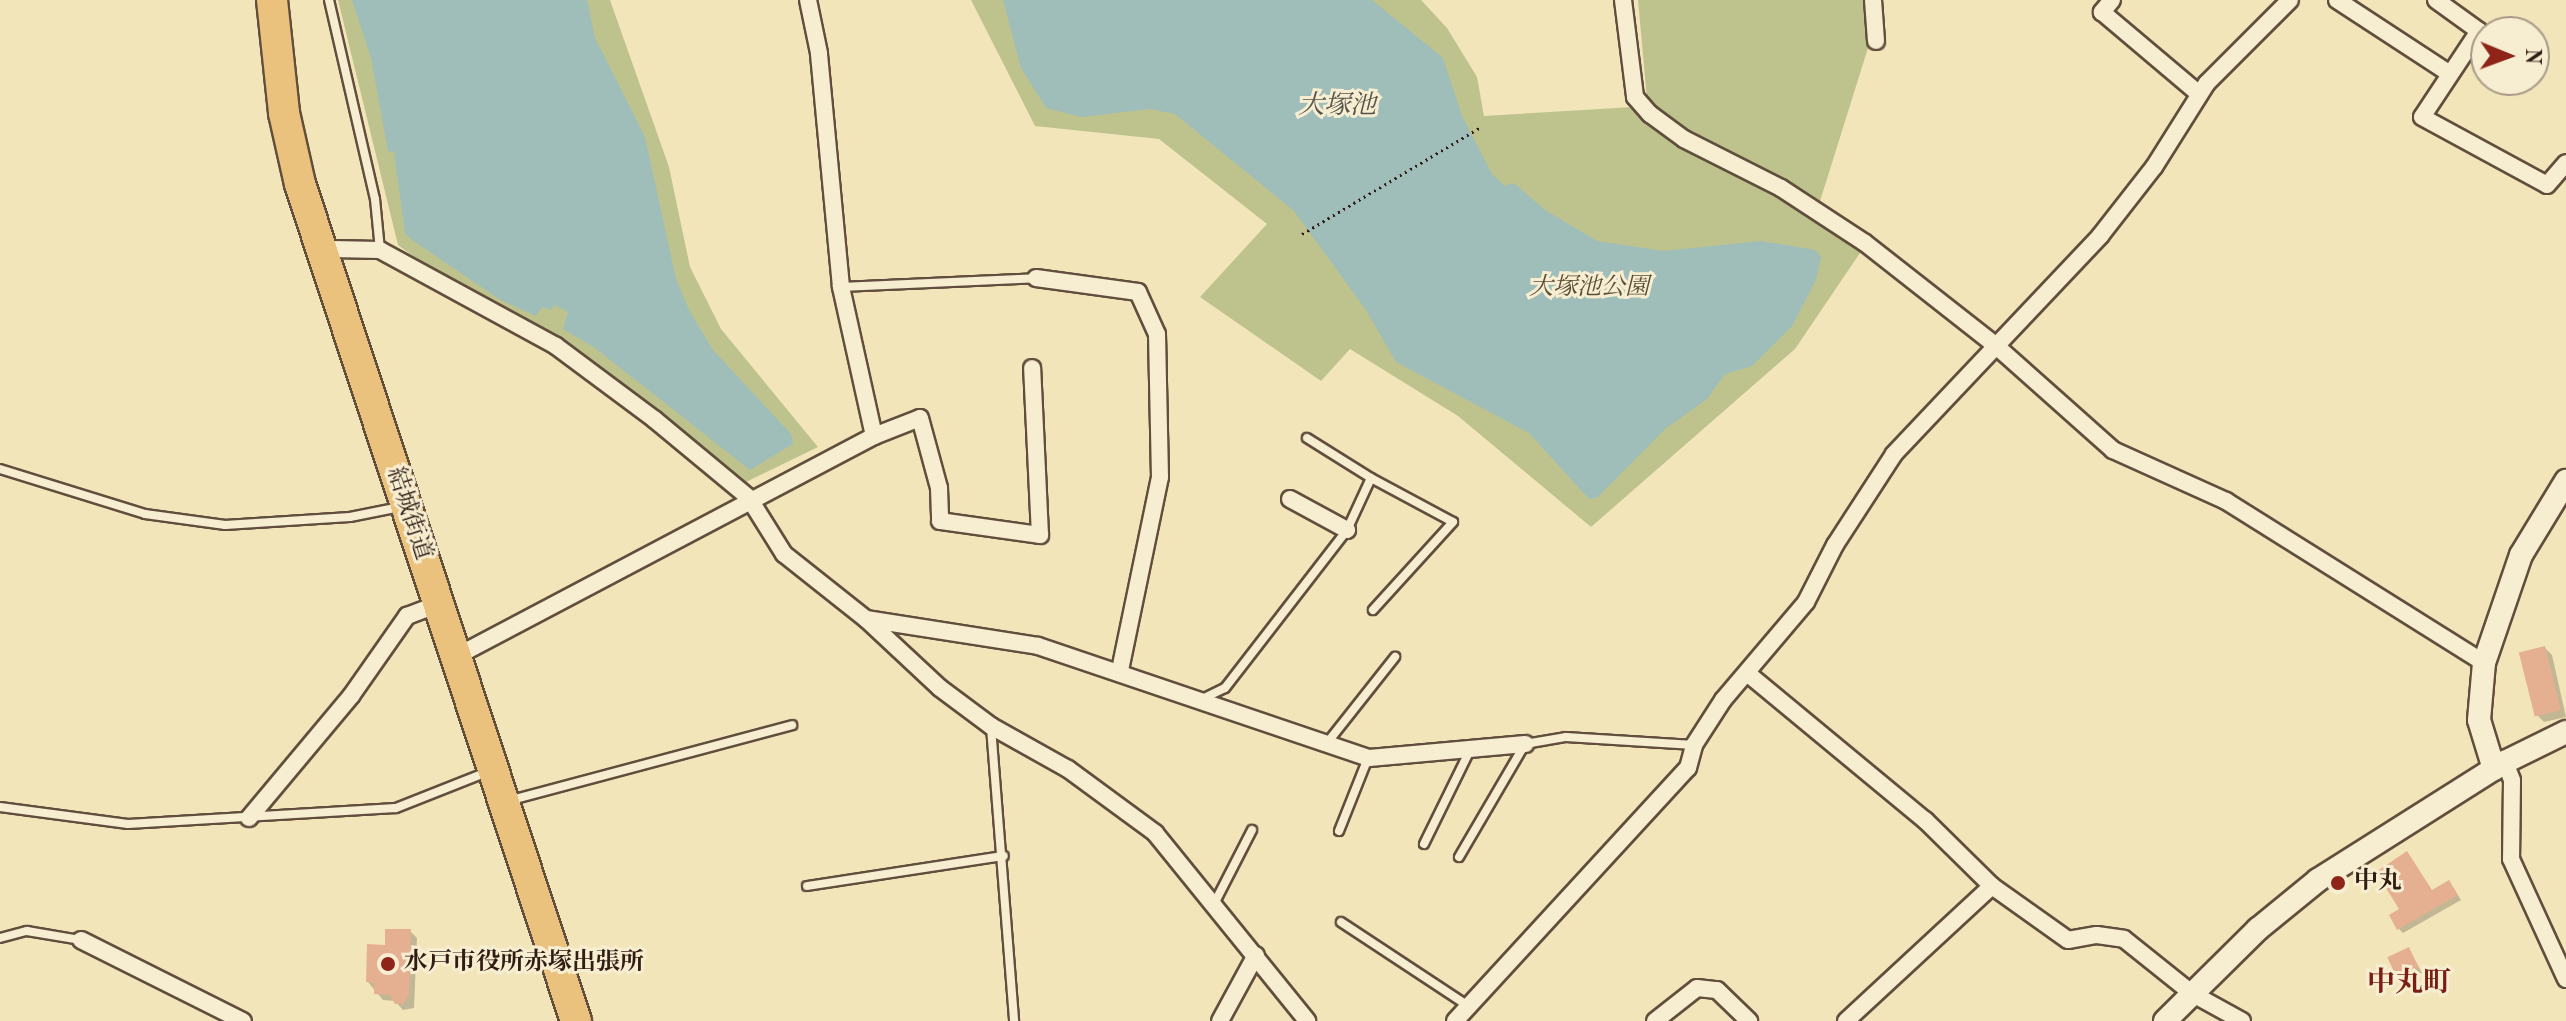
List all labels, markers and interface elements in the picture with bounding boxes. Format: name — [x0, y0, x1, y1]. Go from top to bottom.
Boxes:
north arrow — [2470, 16, 2550, 96]
text: N — [2521, 48, 2543, 65]
water label: 大塚池 — [1298, 91, 1376, 123]
park label: 大塚池公園 — [1529, 275, 1649, 303]
street label: 結城街道 — [379, 464, 437, 564]
place label: 中丸 — [2354, 869, 2402, 897]
marker: 中丸 — [2329, 874, 2347, 892]
place label: 水戸市役所赤塚出張所 — [404, 950, 644, 978]
marker: 水戸市役所赤塚出張所 — [379, 955, 397, 973]
district label: 中丸町 — [2367, 967, 2451, 1001]

